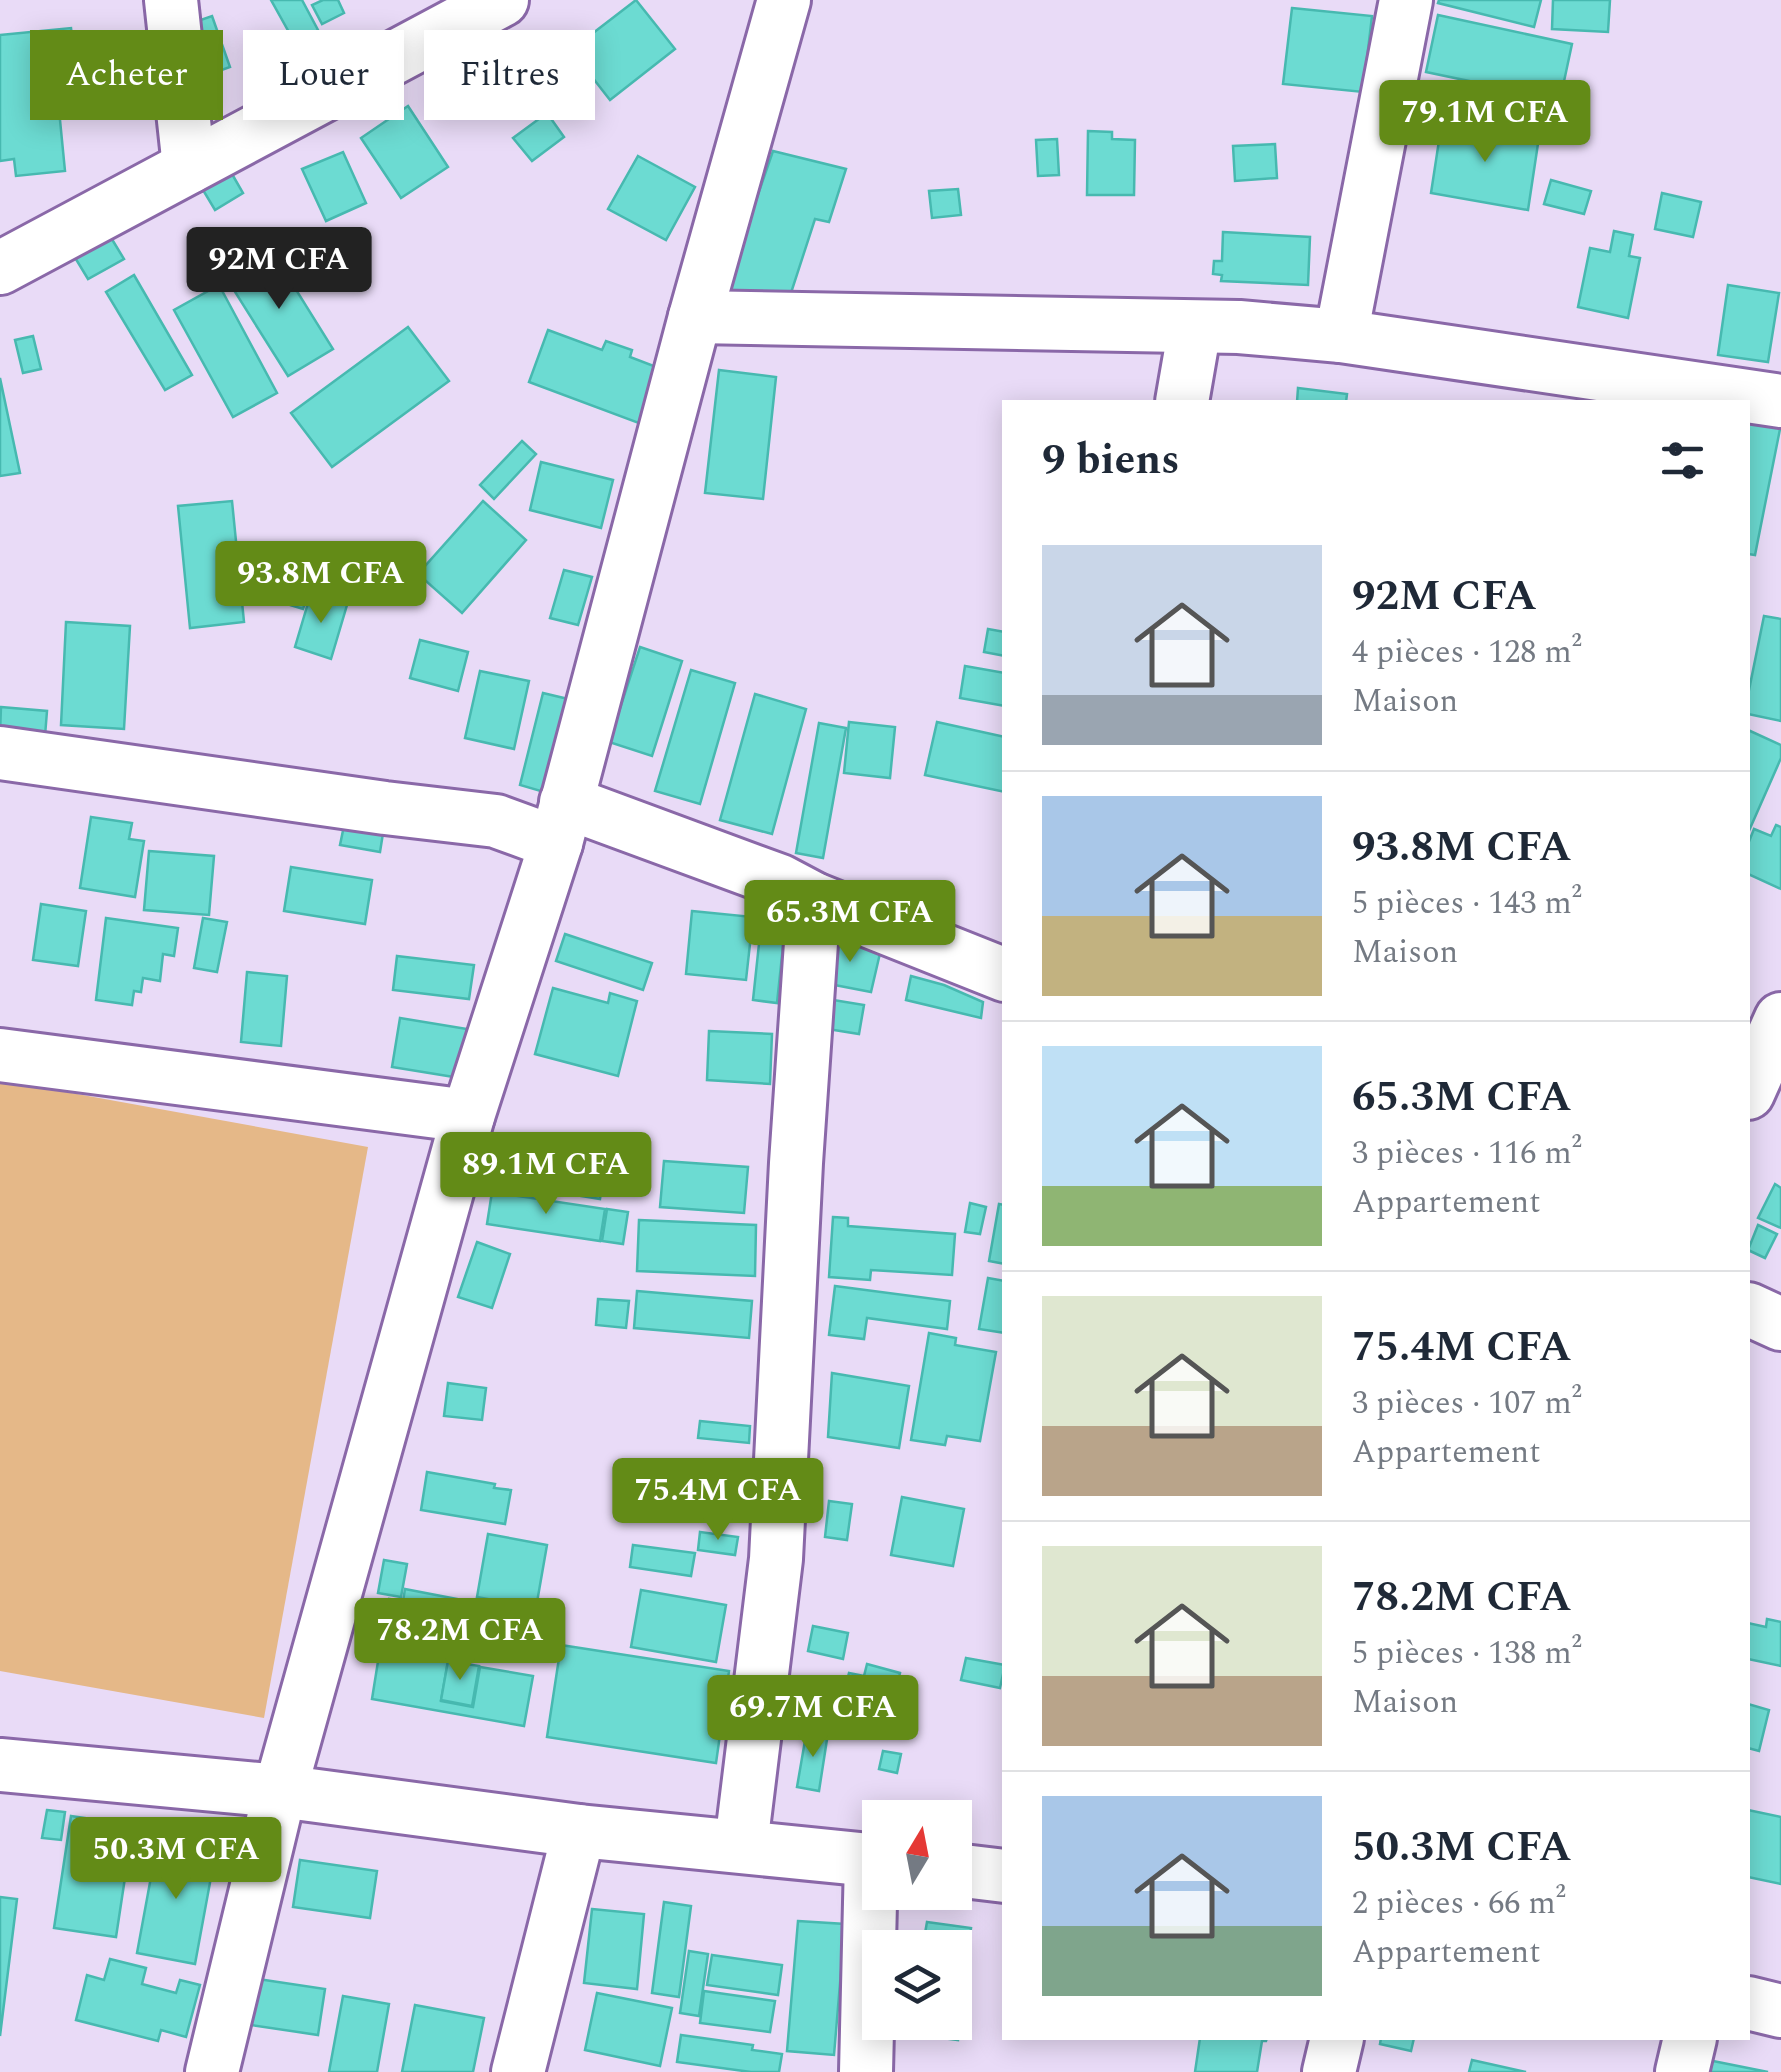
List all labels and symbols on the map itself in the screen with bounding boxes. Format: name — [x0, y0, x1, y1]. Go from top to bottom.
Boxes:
pin: 79.1M CFA — [1371, 80, 1599, 165]
pin: 92M CFA — [187, 227, 371, 312]
pin: 93.8M CFA — [207, 541, 435, 626]
pin: 65.3M CFA — [736, 880, 964, 965]
pin: 89.1M CFA — [432, 1132, 660, 1217]
pin: 75.4M CFA — [604, 1458, 832, 1543]
pin: 78.2M CFA — [346, 1598, 574, 1683]
pin: 69.7M CFA — [699, 1675, 927, 1760]
north arrow — [862, 1800, 972, 1910]
pin: 50.3M CFA — [62, 1817, 290, 1902]

